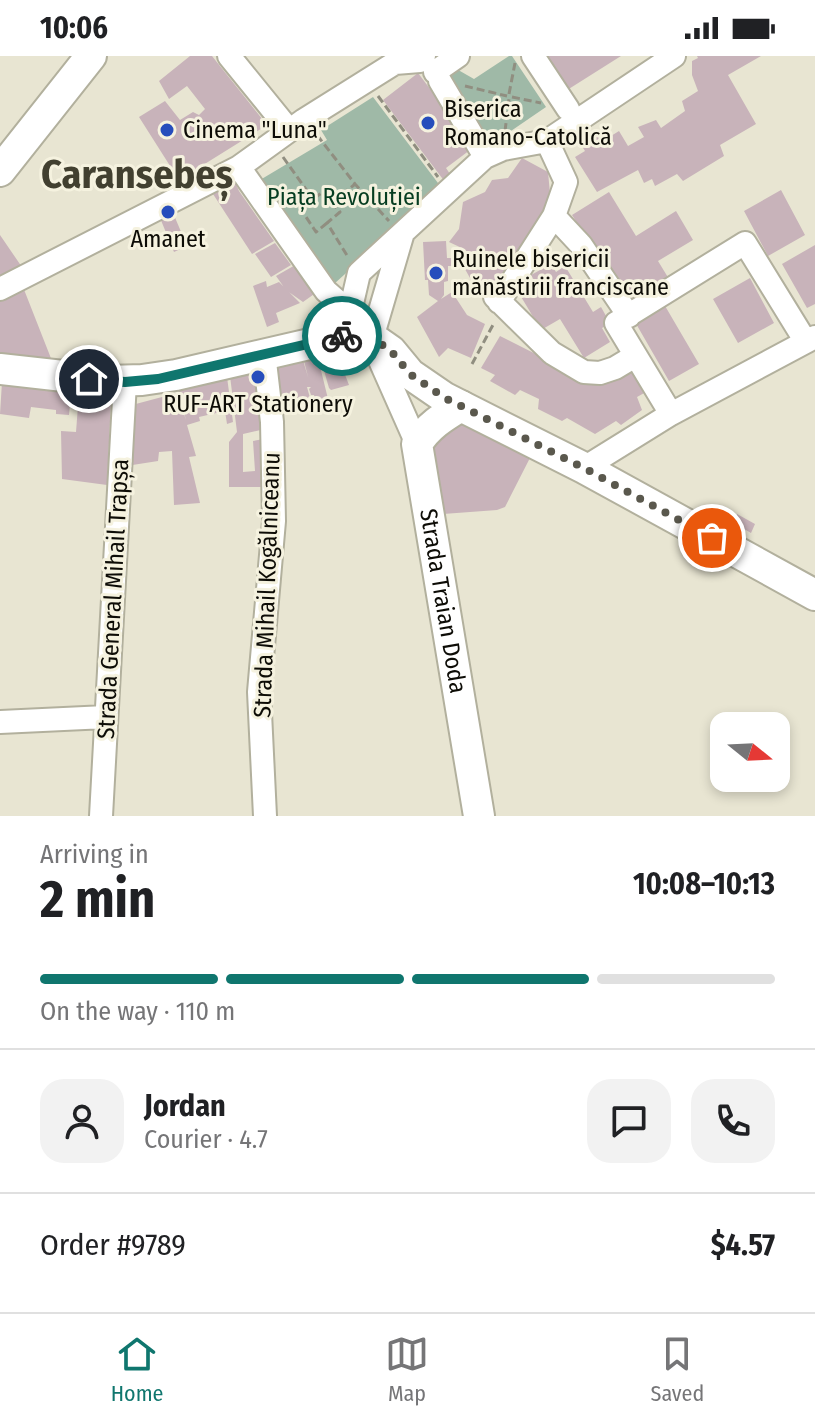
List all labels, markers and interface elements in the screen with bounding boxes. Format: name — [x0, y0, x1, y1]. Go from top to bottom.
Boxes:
text: 10:06 — [40, 10, 108, 46]
place label: Biserica Romano-Catolică — [444, 95, 612, 151]
marker: Biserica Romano-Catolică — [419, 114, 437, 132]
place label: Cinema "Luna" — [183, 116, 327, 144]
marker: Cinema "Luna" — [158, 121, 176, 139]
district label: Caransebeș — [41, 151, 233, 201]
park label: Piața Revoluției — [267, 183, 421, 212]
marker: Amanet — [159, 203, 177, 221]
place label: Amanet — [130, 225, 206, 253]
place label: Ruinele bisericii mănăstirii franciscane — [452, 245, 669, 301]
marker: Ruinele bisericii mănăstirii franciscane — [427, 264, 445, 282]
courier — [302, 296, 382, 376]
icon: bike — [320, 314, 364, 358]
pin — [55, 345, 123, 413]
icon: home — [67, 357, 111, 401]
marker: RUF-ART Stationery — [249, 368, 267, 386]
place label: RUF-ART Stationery — [163, 390, 353, 418]
street label: Strada Mihail Kogălniceanu — [248, 452, 286, 718]
street label: Strada General Mihail Trapșa — [92, 458, 135, 740]
pin — [678, 504, 746, 572]
street label: Strada Traian Doda — [414, 507, 472, 695]
icon: bag — [690, 516, 734, 560]
north arrow — [710, 712, 790, 792]
map controls — [710, 712, 790, 792]
text: Arriving in — [40, 839, 149, 870]
text: 10:08–10:13 — [633, 866, 775, 902]
text: 2 min — [40, 868, 155, 931]
text: On the way · 110 m — [40, 996, 235, 1027]
button: person — [40, 1079, 124, 1163]
button: chat — [587, 1079, 671, 1163]
button: phone — [691, 1079, 775, 1163]
text: Jordan — [144, 1088, 226, 1124]
text: Courier · 4.7 — [144, 1124, 268, 1155]
text: Order #9789 — [40, 1227, 186, 1263]
text: $4.57 — [711, 1227, 775, 1263]
tab: Home — [111, 1332, 163, 1407]
tab: Map — [385, 1332, 429, 1407]
tab: Saved — [650, 1332, 704, 1407]

